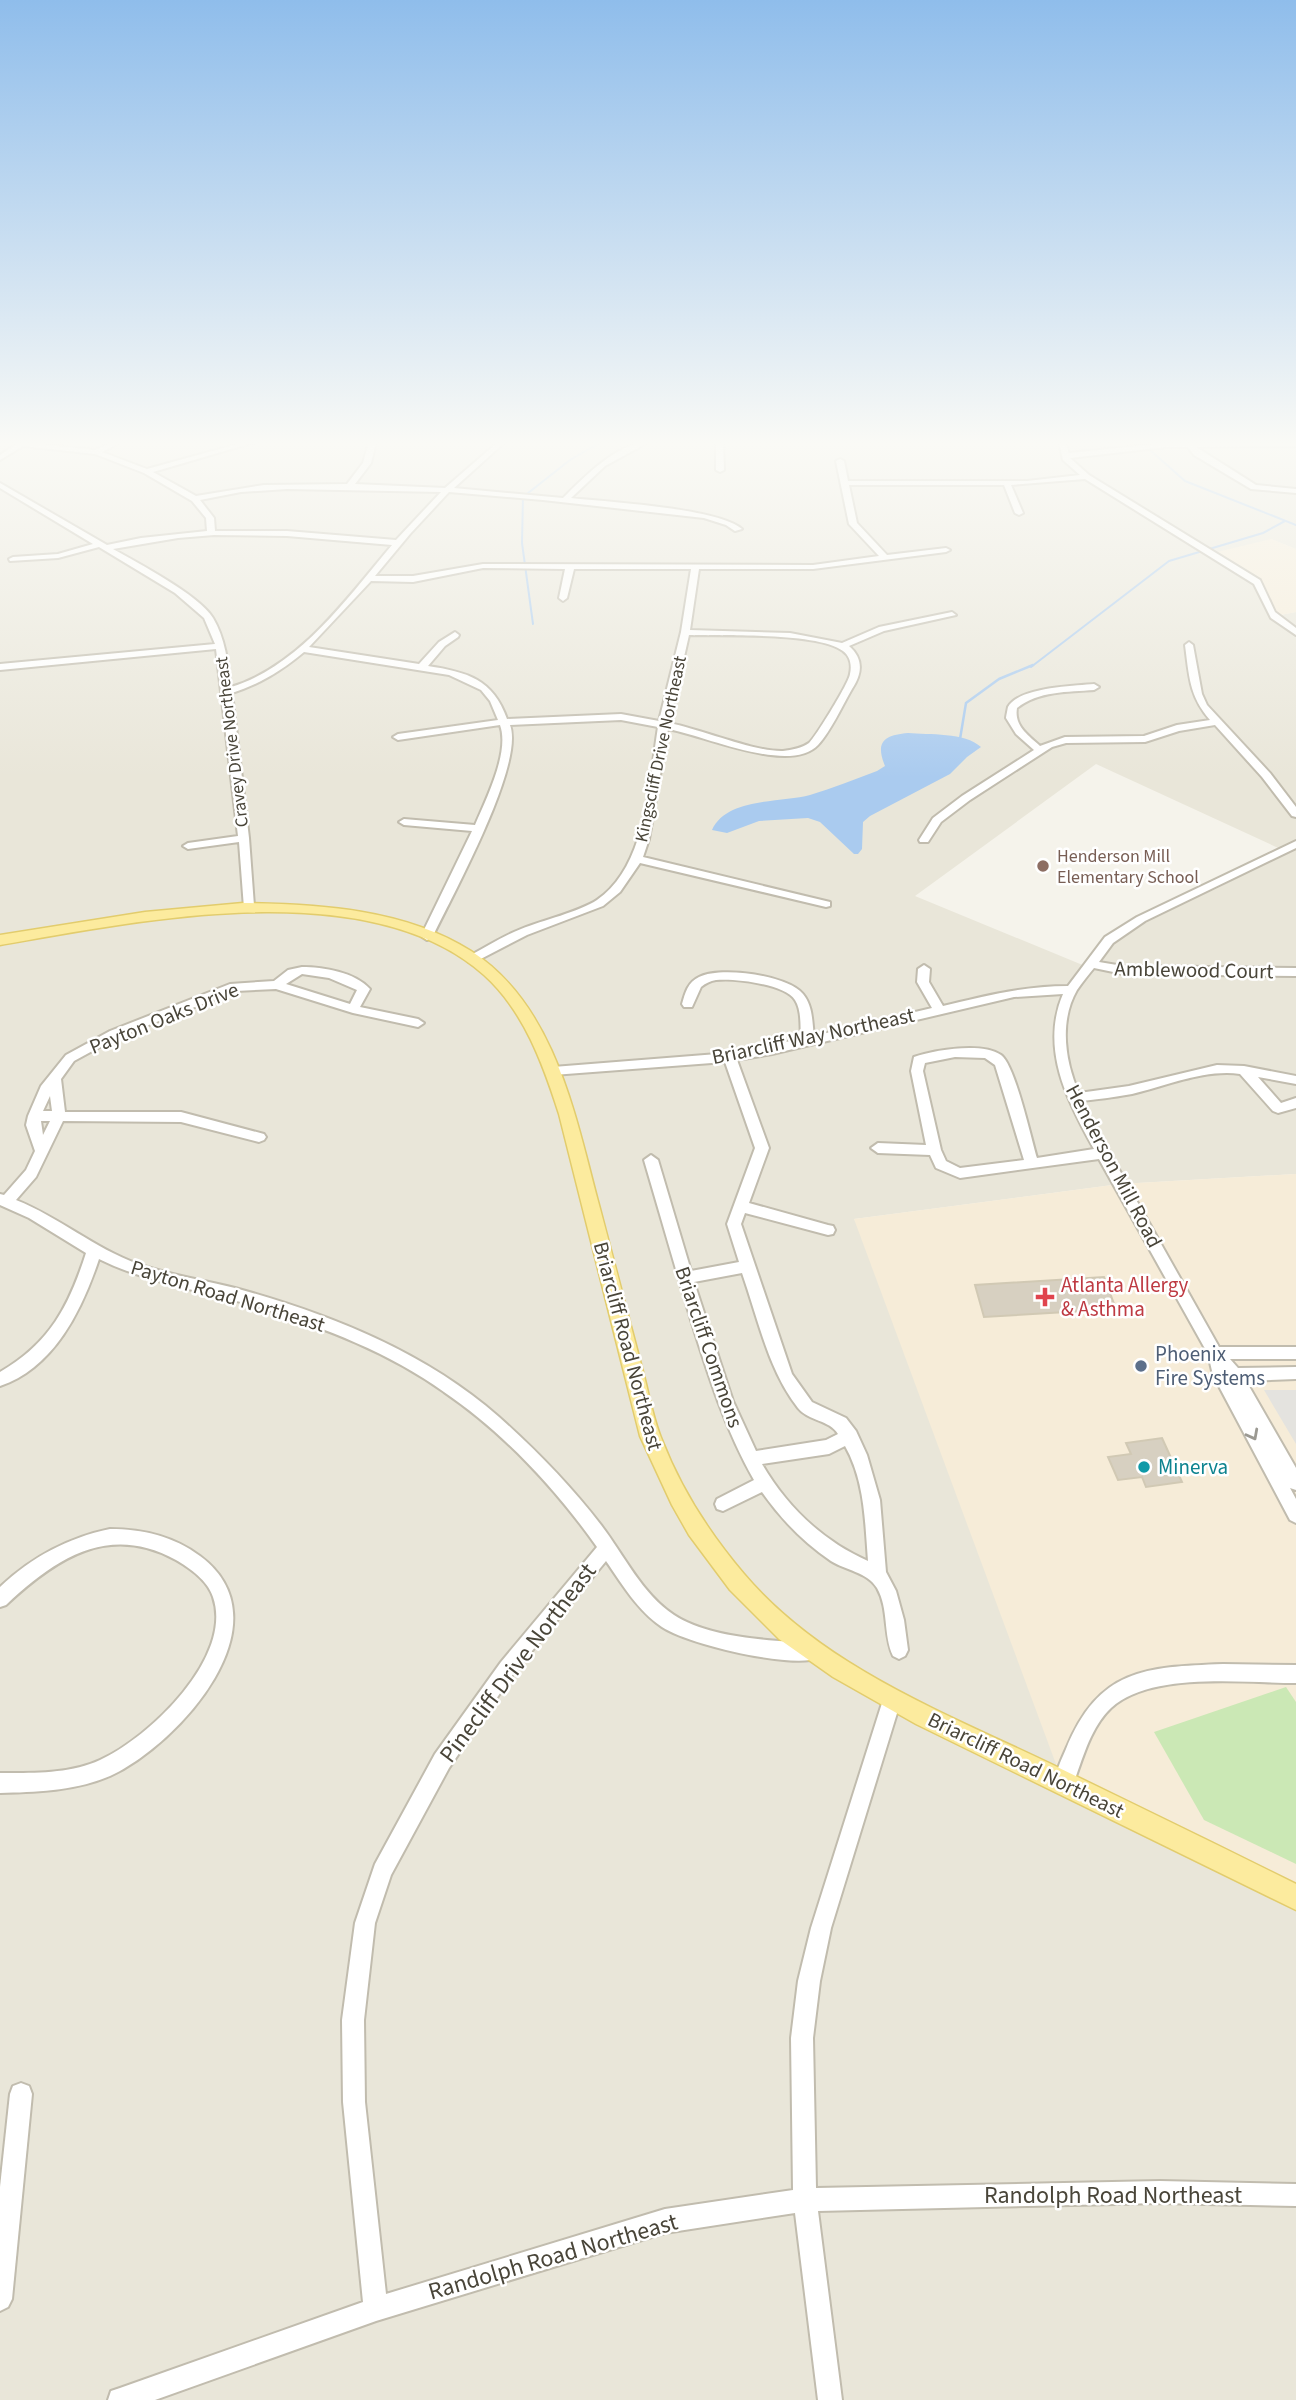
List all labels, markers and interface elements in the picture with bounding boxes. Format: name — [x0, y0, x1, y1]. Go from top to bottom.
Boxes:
street label: Kingscliff Drive Northeast — [629, 654, 693, 844]
street label: Cravey Drive Northeast — [209, 655, 255, 829]
place label: Henderson Mill Elementary School — [1057, 844, 1199, 890]
marker: Henderson Mill Elementary School — [1035, 858, 1051, 874]
street label: Amblewood Court — [1114, 954, 1274, 986]
street label: Payton Oaks Drive — [85, 974, 243, 1062]
street label: Briarcliff Way Northeast — [709, 1000, 917, 1072]
street label: Henderson Mill Road — [1058, 1079, 1170, 1253]
street label: Briarcliff Road Northeast — [586, 1238, 670, 1454]
street label: Payton Road Northeast — [127, 1252, 329, 1340]
street label: Briarcliff Commons — [667, 1262, 751, 1432]
place label: Atlanta Allergy & Asthma — [1061, 1270, 1189, 1324]
marker: Atlanta Allergy & Asthma — [1035, 1287, 1055, 1307]
place label: Phoenix Fire Systems — [1155, 1339, 1265, 1393]
marker: Phoenix Fire Systems — [1133, 1358, 1149, 1374]
one-way arrow — [1245, 1428, 1259, 1441]
place label: Minerva — [1158, 1452, 1228, 1482]
marker: Minerva — [1136, 1459, 1152, 1475]
street label: Pinecliff Drive Northeast — [431, 1556, 605, 1770]
street label: Briarcliff Road Northeast — [923, 1704, 1129, 1826]
street label: Randolph Road Northeast — [984, 2178, 1242, 2213]
street label: Randolph Road Northeast — [424, 2205, 682, 2309]

